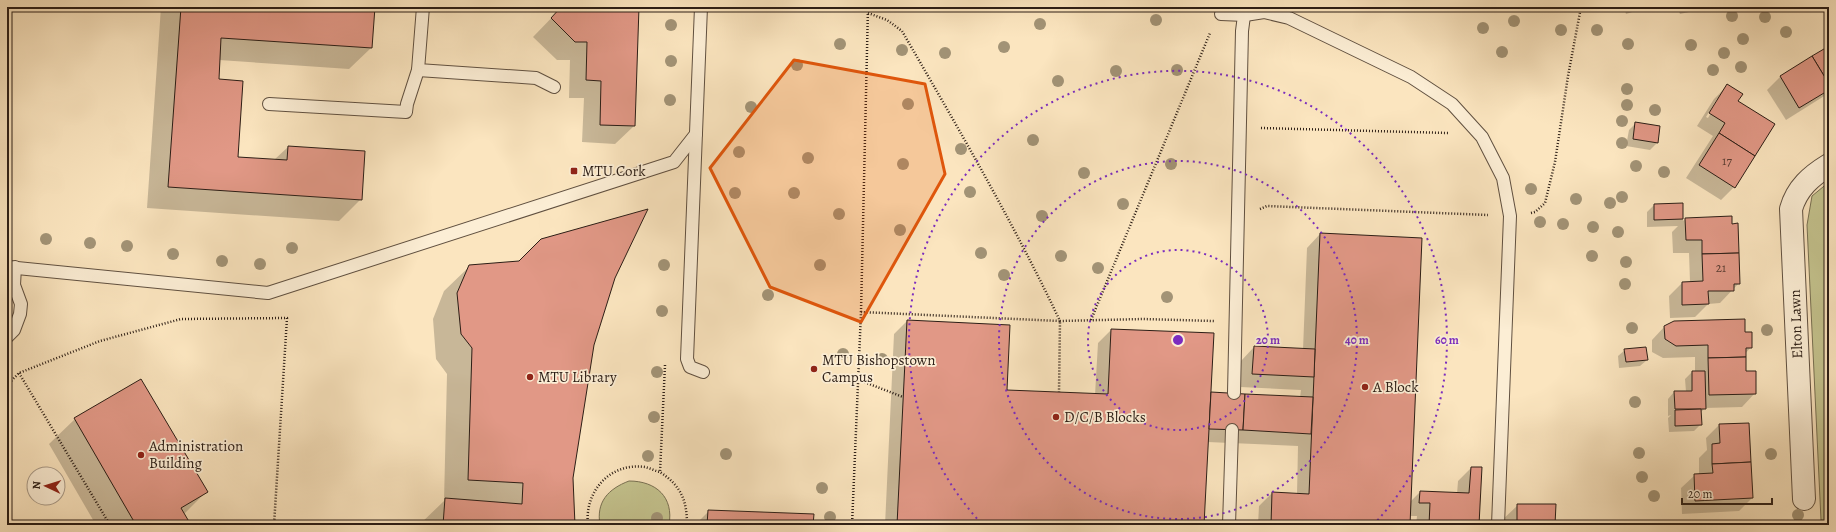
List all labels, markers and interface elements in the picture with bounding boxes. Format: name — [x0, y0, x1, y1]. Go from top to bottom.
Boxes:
house number: 17 — [1722, 152, 1732, 169]
place label: MTU Cork — [582, 161, 646, 181]
marker: MTU Cork — [569, 166, 579, 176]
house number: 21 — [1716, 259, 1727, 276]
street label: Elton Lawn — [1785, 289, 1807, 359]
text: 20 m — [1256, 332, 1280, 348]
text: 40 m — [1345, 332, 1369, 348]
text: 60 m — [1435, 332, 1459, 348]
centre of rings — [1171, 333, 1185, 347]
place label: MTU Bishopstown Campus — [822, 350, 935, 387]
marker: MTU Bishopstown Campus — [809, 364, 819, 374]
place label: MTU Library — [538, 367, 617, 387]
marker: MTU Library — [525, 372, 535, 382]
place label: A Block — [1372, 377, 1419, 397]
marker: A Block — [1360, 382, 1370, 392]
place label: D/C/B Blocks — [1064, 407, 1146, 427]
marker: D/C/B Blocks — [1051, 412, 1061, 422]
place label: Administration Building — [148, 436, 243, 473]
marker: Administration Building — [136, 450, 146, 460]
north arrow — [26, 466, 66, 506]
scale bar — [1682, 480, 1772, 506]
text: N — [29, 481, 44, 490]
text: 20 m — [1688, 486, 1712, 502]

